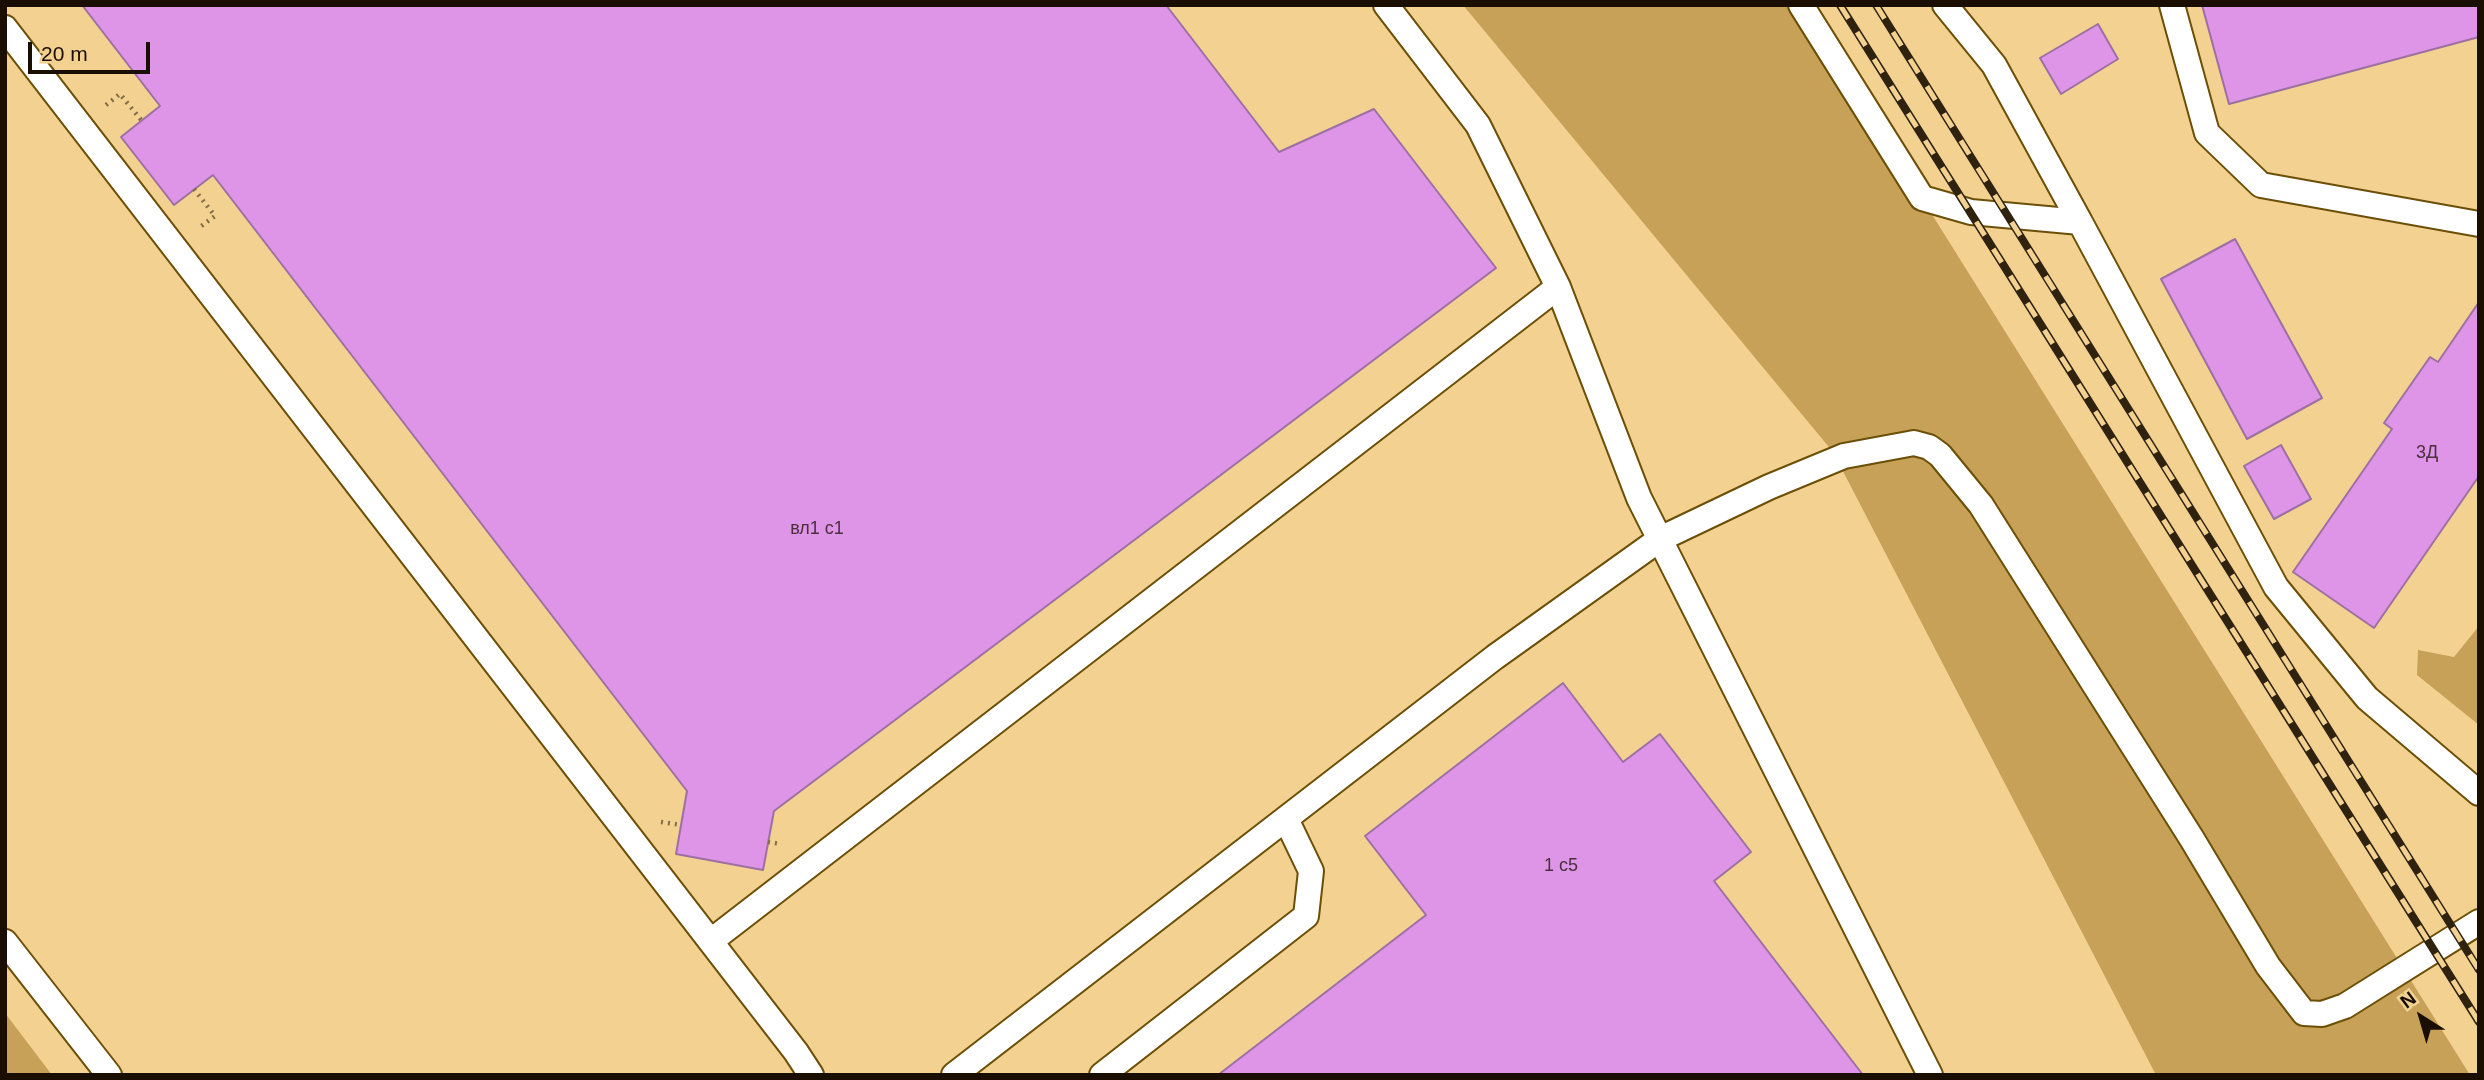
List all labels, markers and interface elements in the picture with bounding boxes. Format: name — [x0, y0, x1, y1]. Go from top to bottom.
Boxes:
scale bar — [32, 28, 154, 72]
text: 20 m — [41, 42, 88, 65]
house number: 3Д — [2416, 442, 2438, 464]
house number: вл1 с1 — [790, 518, 844, 540]
house number: 1 с5 — [1544, 855, 1578, 877]
north arrow — [2386, 982, 2456, 1052]
text: N — [2396, 987, 2420, 1012]

